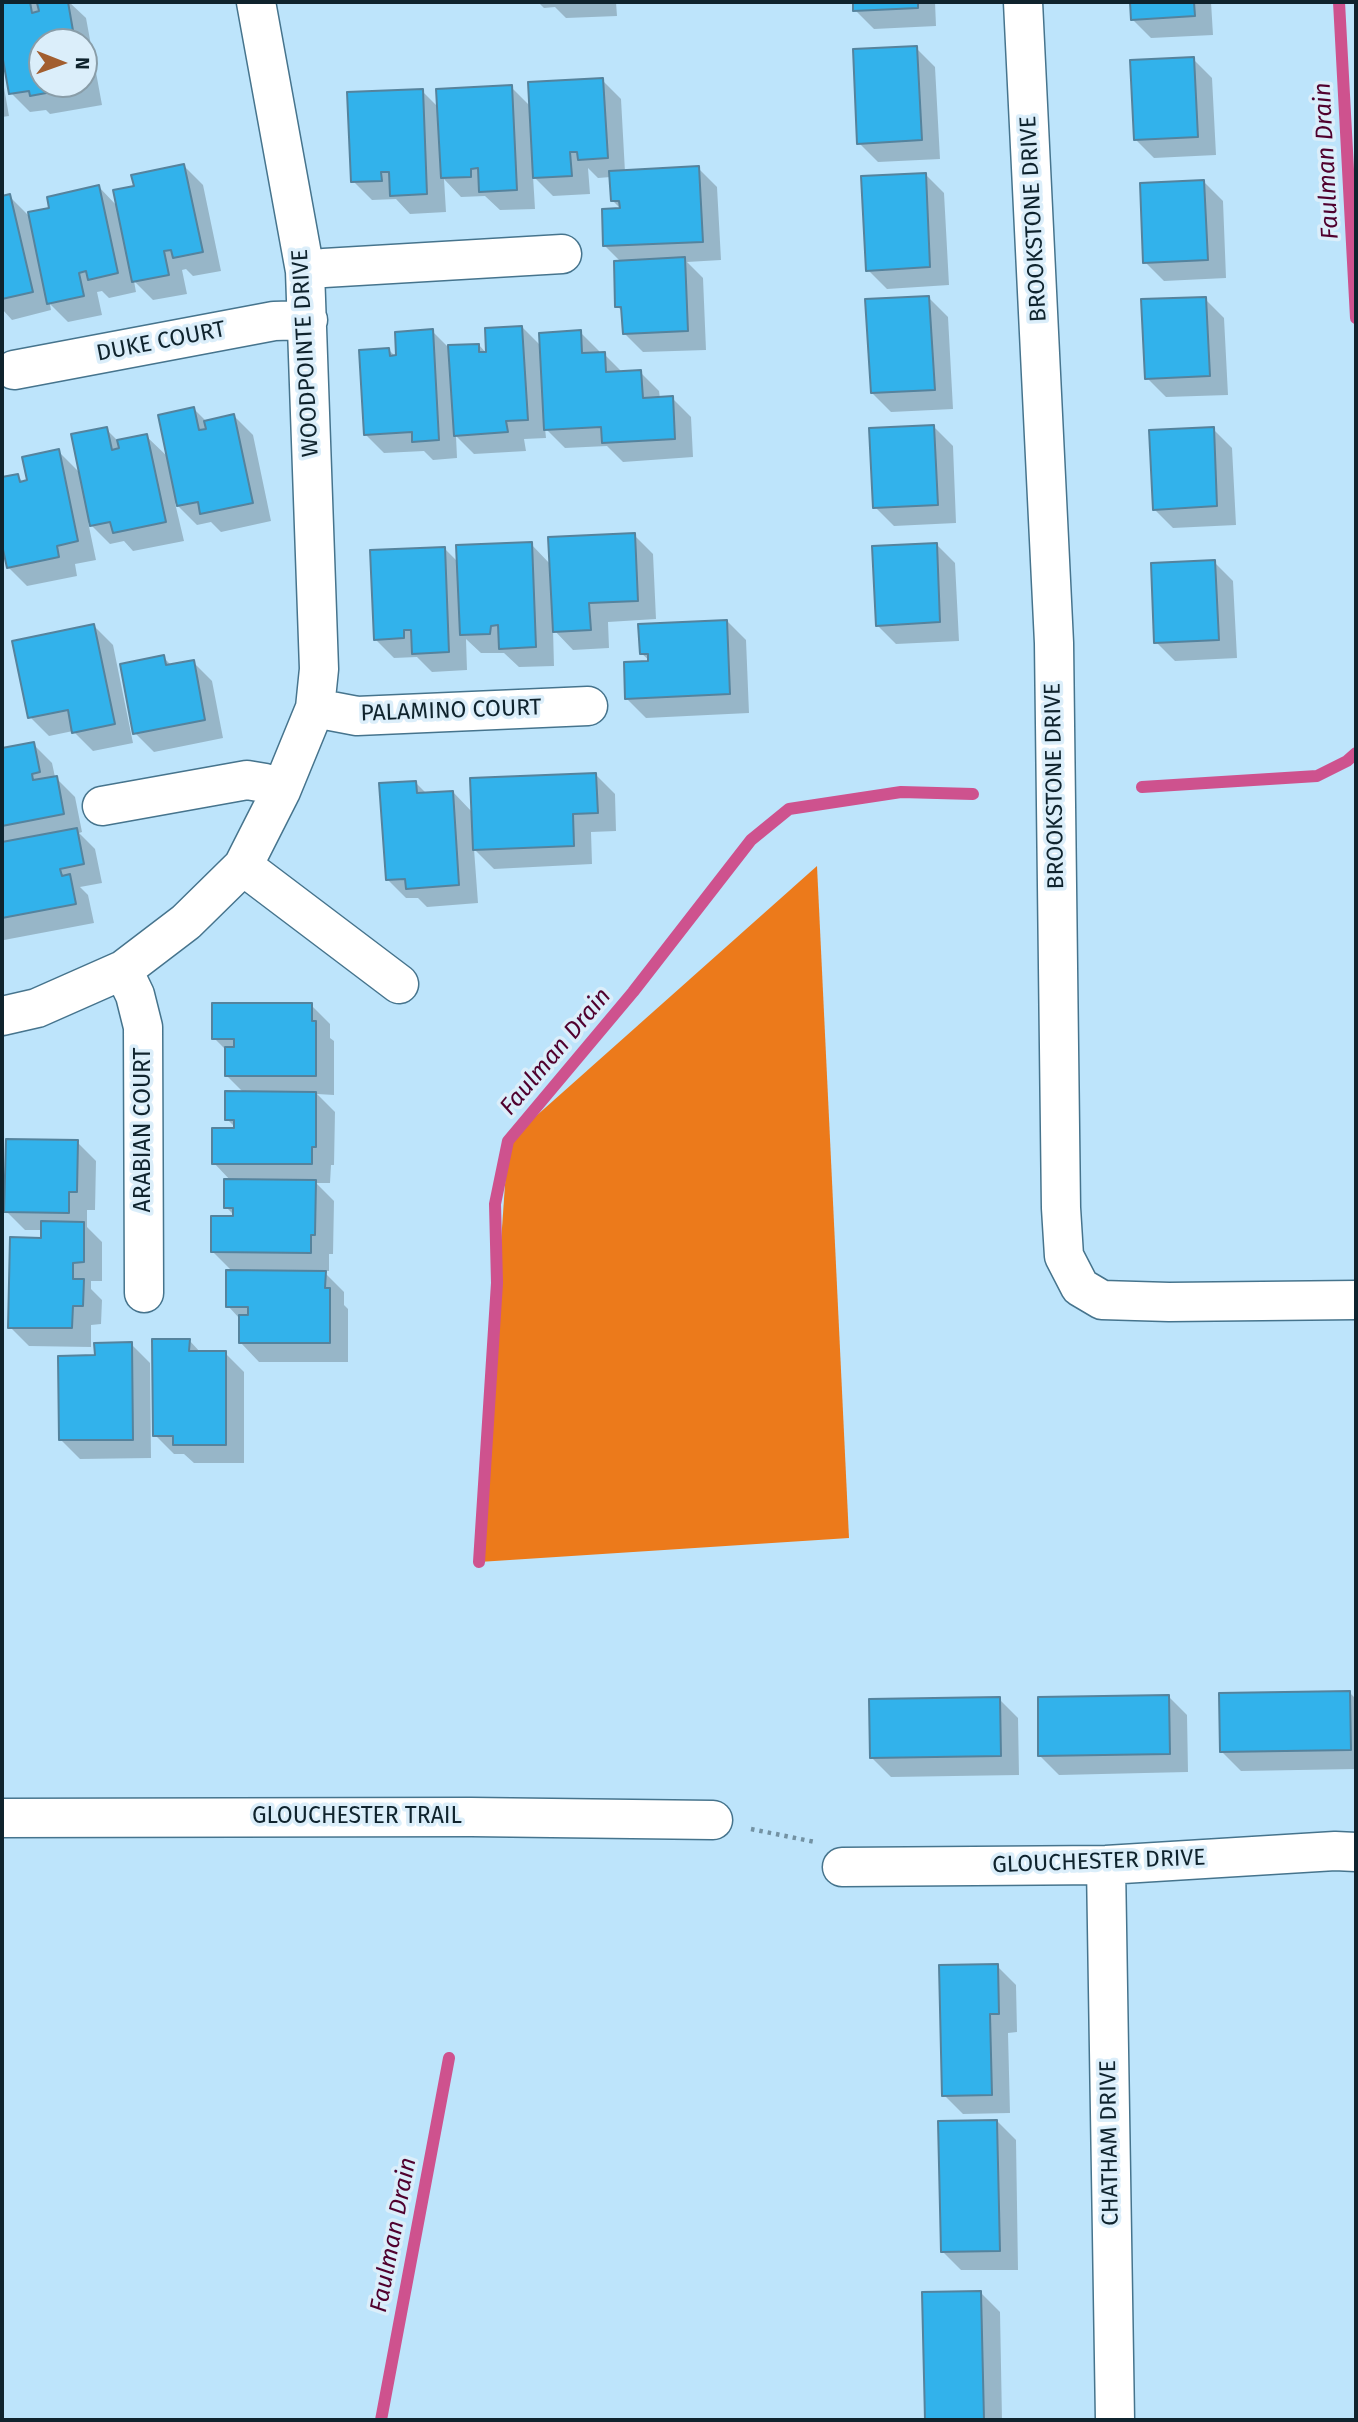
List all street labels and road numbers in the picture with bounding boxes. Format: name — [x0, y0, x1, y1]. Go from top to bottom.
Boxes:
street label: BROOKSTONE DRIVE — [1015, 115, 1053, 323]
street label: WOODPOINTE DRIVE — [287, 248, 325, 458]
street label: DUKE COURT — [94, 316, 228, 368]
street label: BROOKSTONE DRIVE — [1039, 682, 1071, 890]
street label: PALAMINO COURT — [360, 694, 542, 728]
street label: ARABIAN COURT — [130, 1048, 158, 1212]
street label: GLOUCHESTER TRAIL — [252, 1803, 462, 1831]
street label: GLOUCHESTER DRIVE — [992, 1844, 1206, 1880]
street label: CHATHAM DRIVE — [1095, 2060, 1125, 2226]

